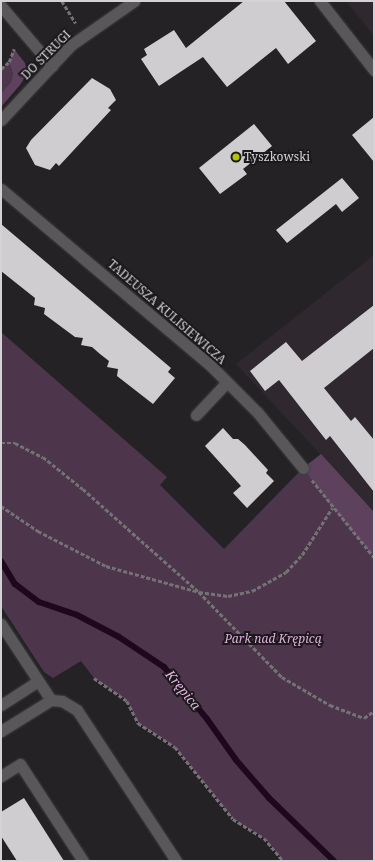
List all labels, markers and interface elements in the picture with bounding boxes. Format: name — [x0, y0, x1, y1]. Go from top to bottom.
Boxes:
street label: DO STRUGI — [18, 27, 74, 83]
place label: Tyszkowski — [244, 150, 310, 164]
marker: Tyszkowski — [231, 152, 241, 162]
street label: TADEUSZA KULISIEWICZA — [105, 257, 229, 367]
park label: Park nad Krępicą — [224, 632, 322, 646]
water label: Krępica — [162, 667, 204, 713]

